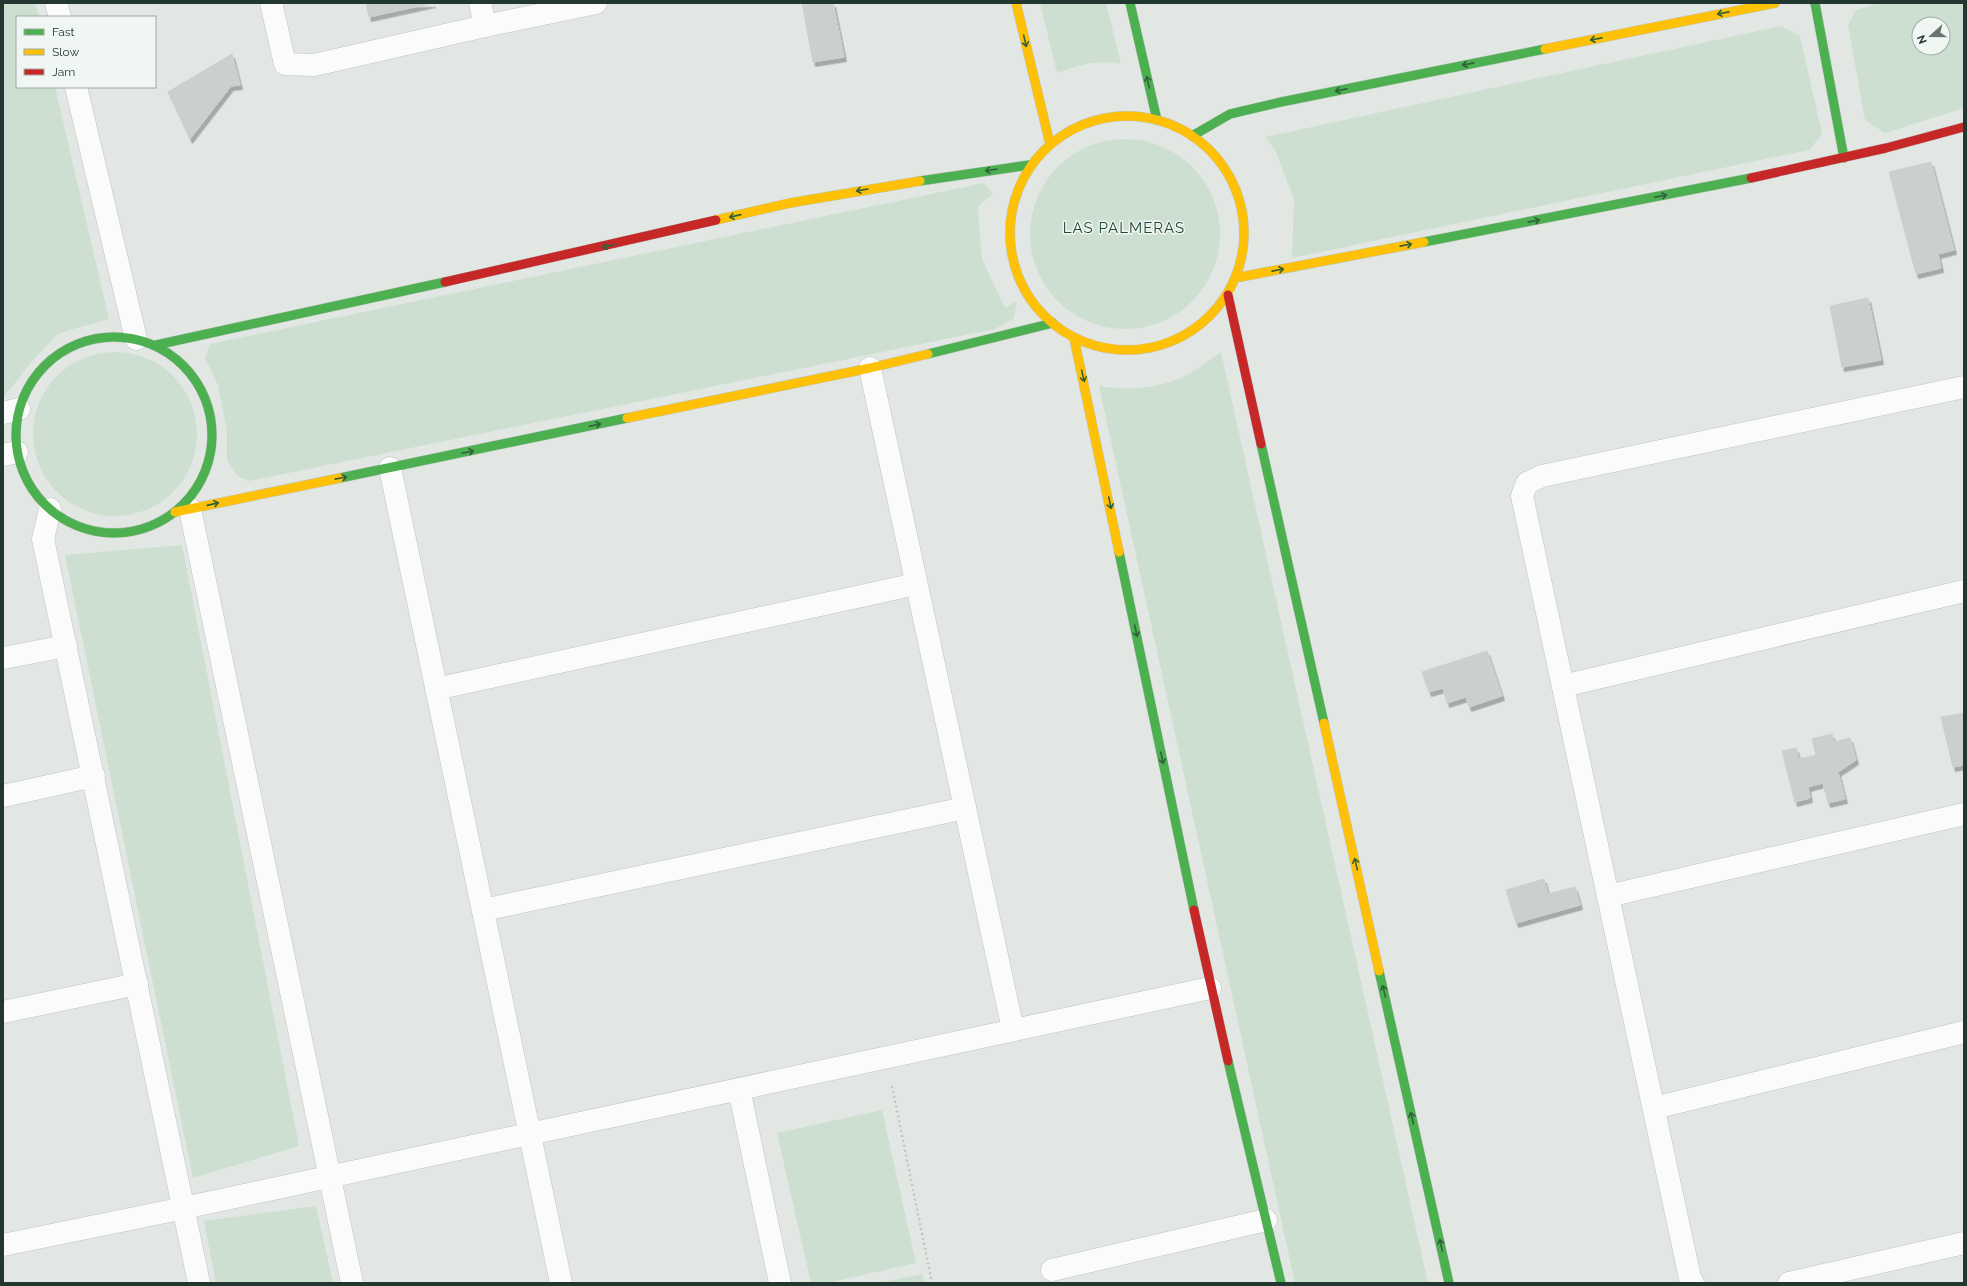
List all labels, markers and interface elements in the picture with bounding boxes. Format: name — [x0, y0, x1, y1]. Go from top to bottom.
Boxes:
one-way arrow — [1717, 9, 1730, 17]
legend — [16, 16, 156, 88]
north arrow — [1911, 16, 1951, 56]
text: Fast — [52, 25, 75, 39]
text: N — [1915, 33, 1930, 46]
one-way arrow — [1022, 34, 1029, 47]
one-way arrow — [1590, 35, 1603, 43]
text: Slow — [52, 45, 79, 59]
one-way arrow — [1462, 61, 1475, 69]
text: Jam — [52, 65, 75, 79]
one-way arrow — [1143, 76, 1151, 89]
one-way arrow — [1335, 86, 1348, 94]
one-way arrow — [985, 166, 998, 174]
one-way arrow — [856, 186, 869, 194]
one-way arrow — [1654, 192, 1667, 200]
one-way arrow — [729, 213, 742, 221]
one-way arrow — [1527, 216, 1540, 224]
district label: LAS PALMERAS — [1063, 219, 1185, 237]
one-way arrow — [1399, 241, 1412, 249]
one-way arrow — [602, 243, 615, 251]
one-way arrow — [1271, 265, 1284, 273]
one-way arrow — [1080, 369, 1088, 382]
one-way arrow — [588, 421, 601, 429]
one-way arrow — [461, 447, 474, 455]
one-way arrow — [334, 474, 347, 482]
one-way arrow — [1106, 497, 1114, 510]
one-way arrow — [206, 499, 219, 507]
one-way arrow — [1133, 624, 1141, 637]
one-way arrow — [1159, 751, 1167, 764]
one-way arrow — [1351, 858, 1359, 871]
one-way arrow — [1379, 985, 1387, 998]
one-way arrow — [1408, 1112, 1416, 1125]
one-way arrow — [1436, 1239, 1444, 1252]

